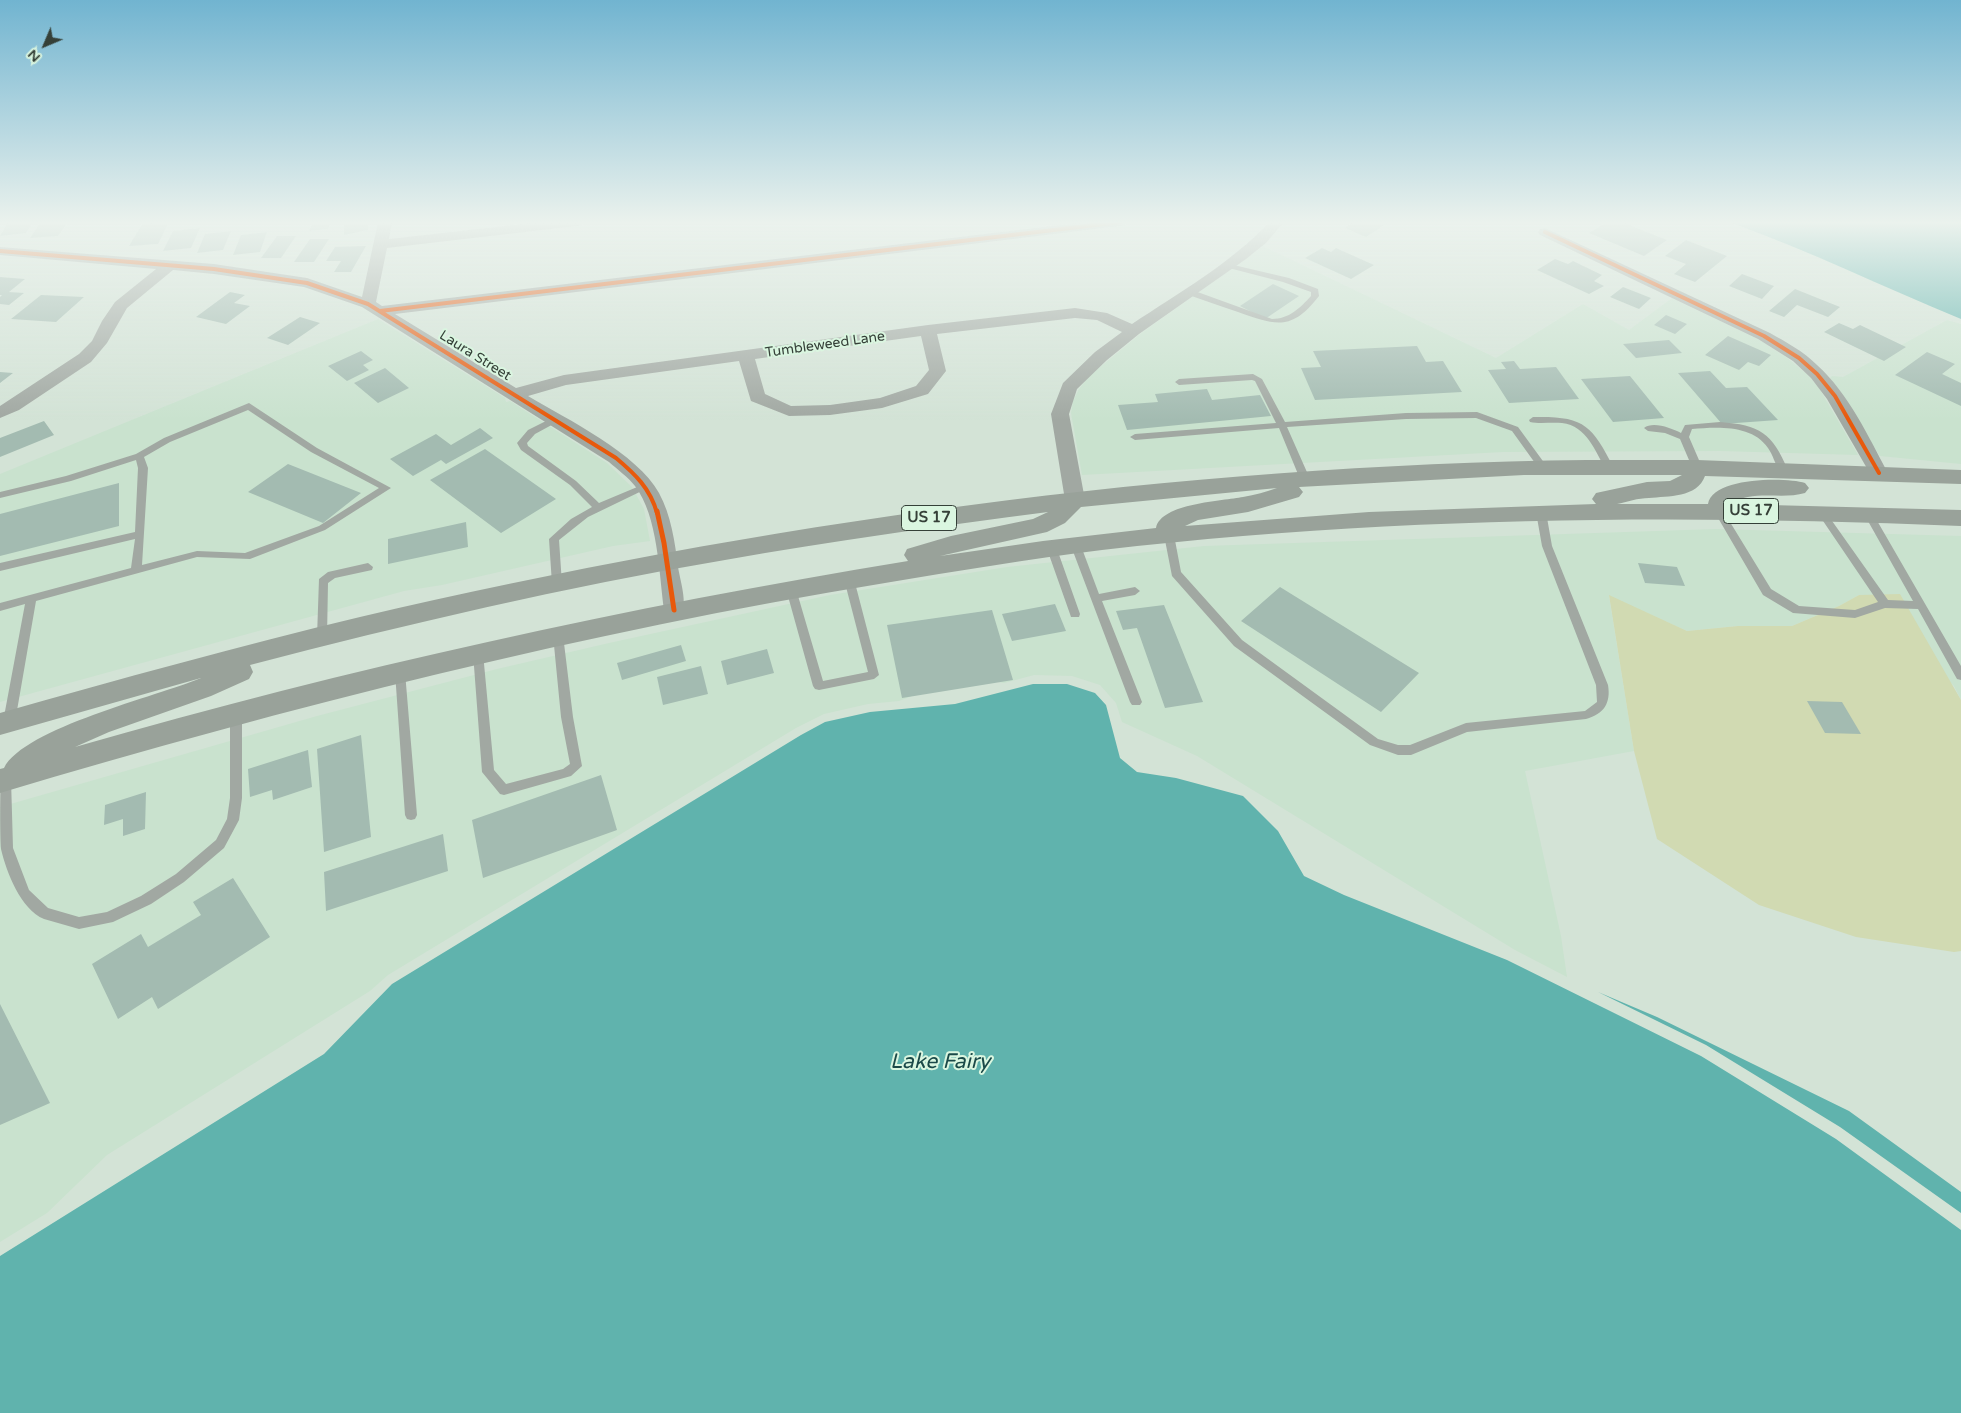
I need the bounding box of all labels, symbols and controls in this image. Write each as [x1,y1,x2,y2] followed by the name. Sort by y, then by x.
[20,20,70,70] north arrow
[24,46,44,66] text: N
[436,327,514,385] street label: Laura Street
[764,328,886,362] street label: Tumbleweed Lane
[1724,498,1778,524] road number: US 17
[902,506,956,530] road number: US 17
[890,1049,990,1075] water label: Lake Fairy

